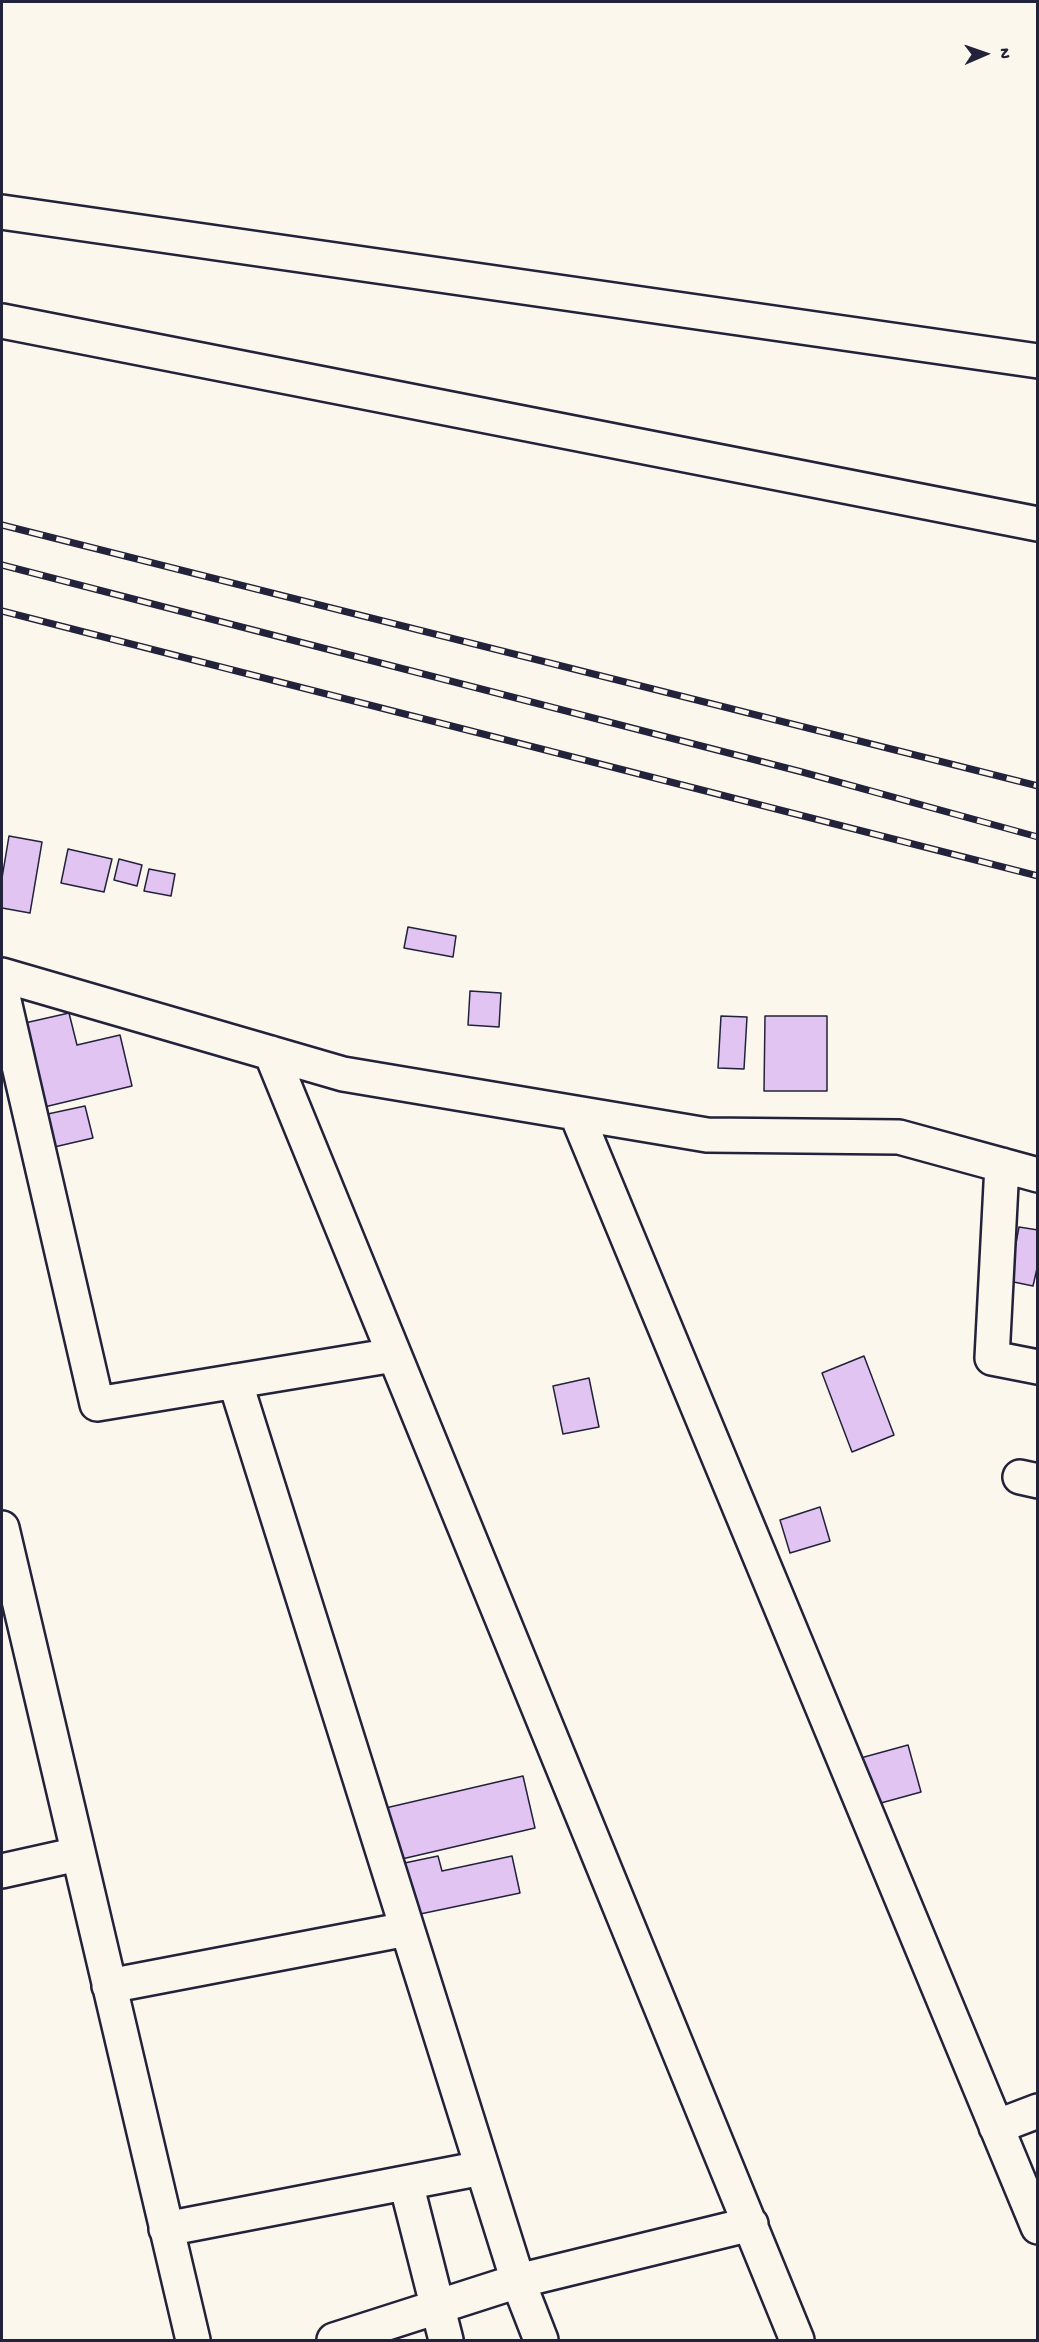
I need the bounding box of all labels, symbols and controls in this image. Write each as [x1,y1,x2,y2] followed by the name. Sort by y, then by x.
[955,24,1015,84] north arrow
[994,48,1013,59] text: N

